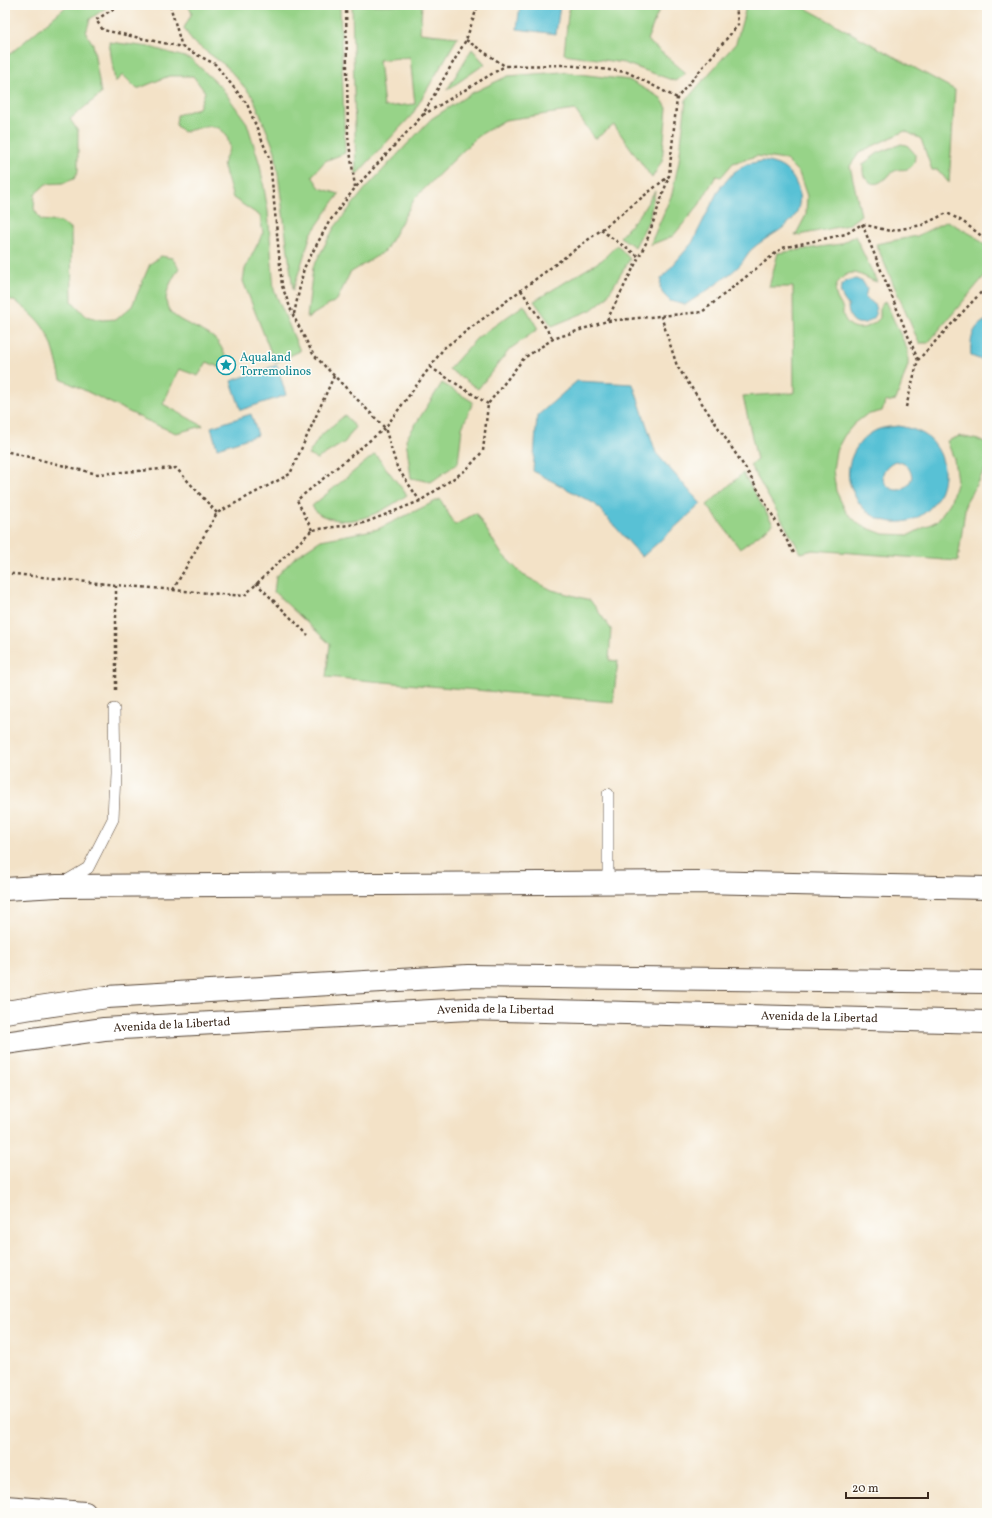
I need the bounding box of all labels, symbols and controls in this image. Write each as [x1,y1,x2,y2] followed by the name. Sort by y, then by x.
[240,350,311,380] place label: Aqualand Torremolinos
[215,354,237,376] place icon: Aqualand Torremolinos
[436,1001,554,1019] street label: Avenida de la Libertad
[761,1008,878,1027] street label: Avenida de la Libertad
[113,1014,231,1036] street label: Avenida de la Libertad
[846,1474,928,1500] scale bar
[852,1481,879,1497] text: 20 m

